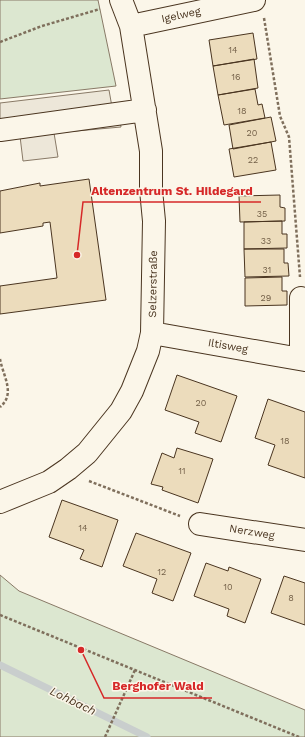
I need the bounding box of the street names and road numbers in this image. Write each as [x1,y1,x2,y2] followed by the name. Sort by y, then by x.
[160,4,202,25] street label: Igelweg
[146,250,160,318] street label: Selzerstraße
[207,336,249,356] street label: Iltisweg
[228,522,276,542] street label: Nerzweg

